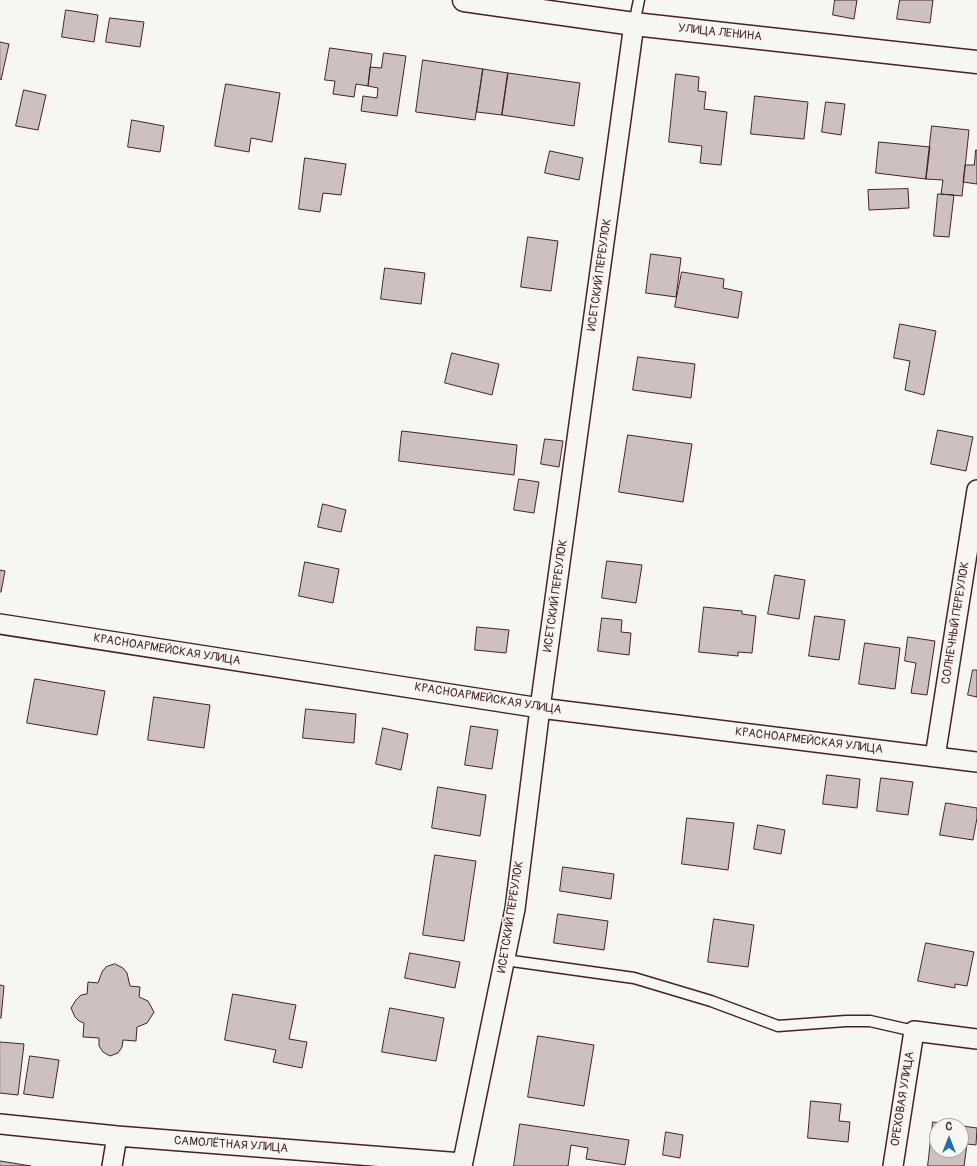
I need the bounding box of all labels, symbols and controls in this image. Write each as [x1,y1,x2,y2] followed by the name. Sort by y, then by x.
[677,21,763,45] street label: УЛИЦА ЛЕНИНА
[585,218,615,332] street label: ИСЕТСКИЙ ПЕРЕУЛОК
[541,539,571,653] street label: ИСЕТСКИЙ ПЕРЕУЛОК
[939,561,973,685] street label: СОЛНЕЧНЫЙ ПЕРЕУЛОК
[92,631,242,669] street label: КРАСНОАРМЕЙСКАЯ УЛИЦА
[413,680,563,718] street label: КРАСНОАРМЕЙСКАЯ УЛИЦА
[734,725,884,757] street label: КРАСНОАРМЕЙСКАЯ УЛИЦА
[495,860,527,974] street label: ИСЕТСКИЙ ПЕРЕУЛОК
[888,1051,918,1147] street label: ОРЕХОВАЯ УЛИЦА
[929,1118,969,1158] north arrow
[946,1120,952,1133] text: С
[173,1134,289,1156] street label: САМОЛЁТНАЯ УЛИЦА

